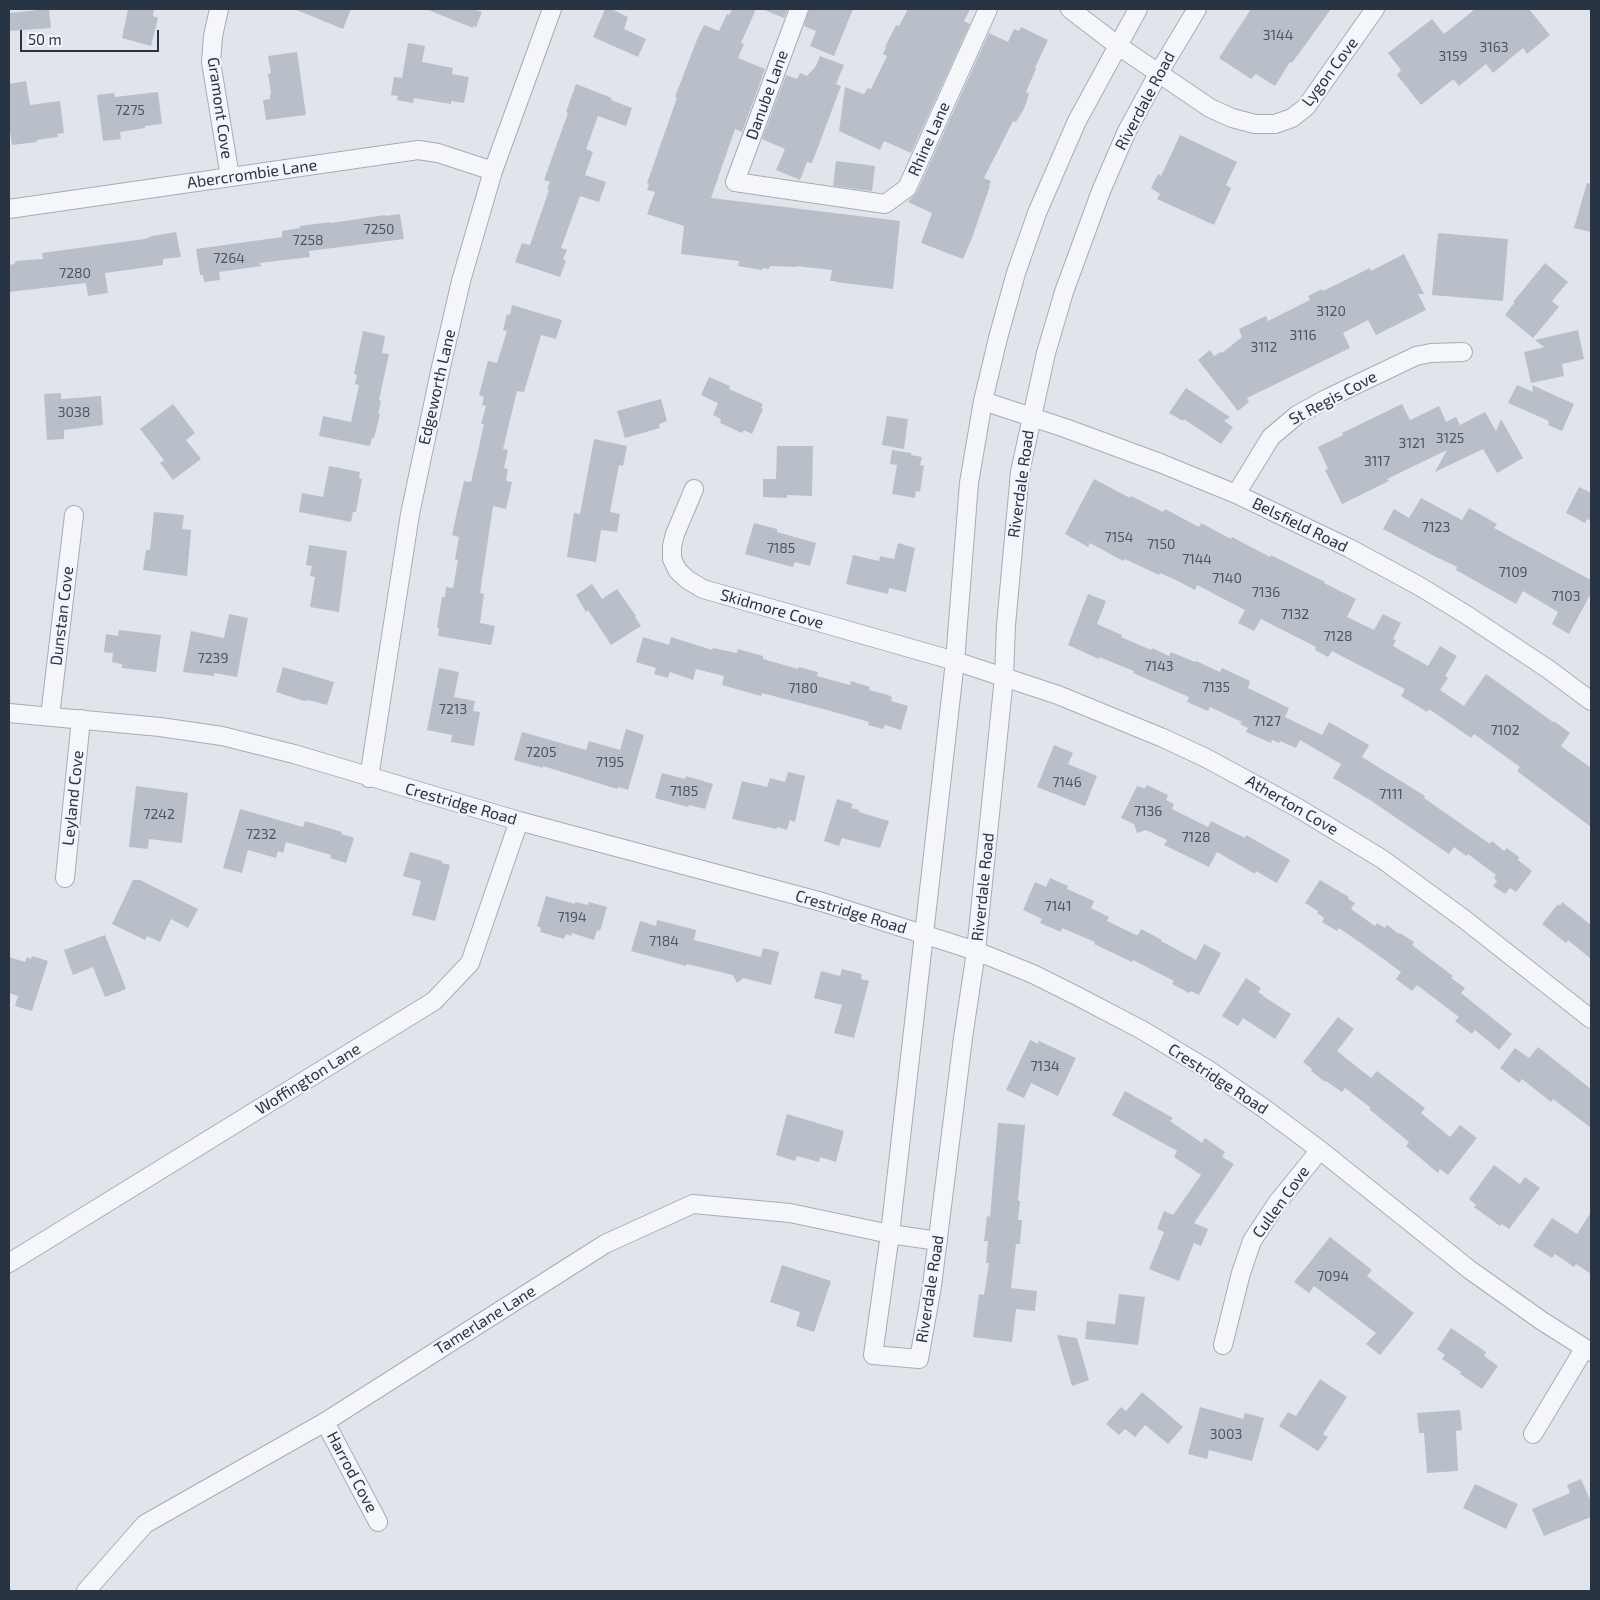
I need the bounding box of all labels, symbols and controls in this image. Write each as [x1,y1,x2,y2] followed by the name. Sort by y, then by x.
[22,20,161,52] scale bar
[1263,27,1293,43] house number: 3144
[28,30,62,48] text: 50 m
[1298,34,1362,110] street label: Lygon Cove
[1479,39,1509,55] house number: 3163
[742,48,792,142] street label: Danube Lane
[1111,48,1179,154] street label: Riverdale Road
[1439,48,1467,64] house number: 3159
[203,56,237,160] street label: Gramont Cove
[904,99,954,179] street label: Rhine Lane
[115,102,145,118] house number: 7275
[186,155,318,193] street label: Abercrombie Lane
[364,221,394,237] house number: 7250
[292,232,324,248] house number: 7258
[213,250,245,266] house number: 7264
[59,265,91,281] house number: 7280
[1316,303,1346,319] house number: 3120
[414,327,460,447] street label: Edgeworth Lane
[1290,327,1316,343] house number: 3116
[1251,339,1277,355] house number: 3112
[1286,367,1380,429] street label: St Regis Cove
[58,404,90,420] house number: 3038
[1004,429,1038,539] street label: Riverdale Road
[1436,430,1464,446] house number: 3125
[1399,435,1425,451] house number: 3121
[1364,453,1390,469] house number: 3117
[1249,494,1351,556] street label: Belsfield Road
[1422,519,1450,535] house number: 7123
[1105,529,1133,545] house number: 7154
[1147,536,1175,552] house number: 7150
[767,540,795,556] house number: 7185
[1182,551,1212,567] house number: 7144
[1498,564,1528,580] house number: 7109
[46,565,78,667] street label: Dunstan Cove
[1212,570,1242,586] house number: 7140
[1252,584,1280,600] house number: 7136
[718,585,826,633] street label: Skidmore Cove
[1552,588,1580,604] house number: 7103
[1281,606,1309,622] house number: 7132
[1323,628,1353,644] house number: 7128
[198,650,228,666] house number: 7239
[1144,658,1174,674] house number: 7143
[1202,679,1230,695] house number: 7135
[788,680,818,696] house number: 7180
[439,701,467,717] house number: 7213
[1253,713,1281,729] house number: 7127
[1490,722,1520,738] house number: 7102
[526,744,556,760] house number: 7205
[58,749,88,847] street label: Leyland Cove
[596,754,624,770] house number: 7195
[1242,771,1342,839] street label: Atherton Cove
[1052,774,1082,790] house number: 7146
[403,779,519,829] street label: Crestridge Road
[670,783,698,799] house number: 7185
[1379,786,1403,802] house number: 7111
[1134,803,1162,819] house number: 7136
[143,806,175,822] house number: 7242
[246,826,276,842] house number: 7232
[1181,829,1211,845] house number: 7128
[968,832,998,942] street label: Riverdale Road
[793,886,909,938] street label: Crestridge Road
[1045,898,1071,914] house number: 7141
[557,909,587,925] house number: 7194
[649,933,679,949] house number: 7184
[252,1039,364,1119] street label: Woffington Lane
[1164,1039,1272,1119] street label: Crestridge Road
[1030,1058,1060,1074] house number: 7134
[1248,1162,1314,1242] street label: Cullen Cove
[912,1234,948,1344] street label: Riverdale Road
[1317,1268,1349,1284] house number: 7094
[431,1281,539,1359] street label: Tamerlane Lane
[1210,1426,1242,1442] house number: 3003
[323,1428,381,1516] street label: Harrod Cove

